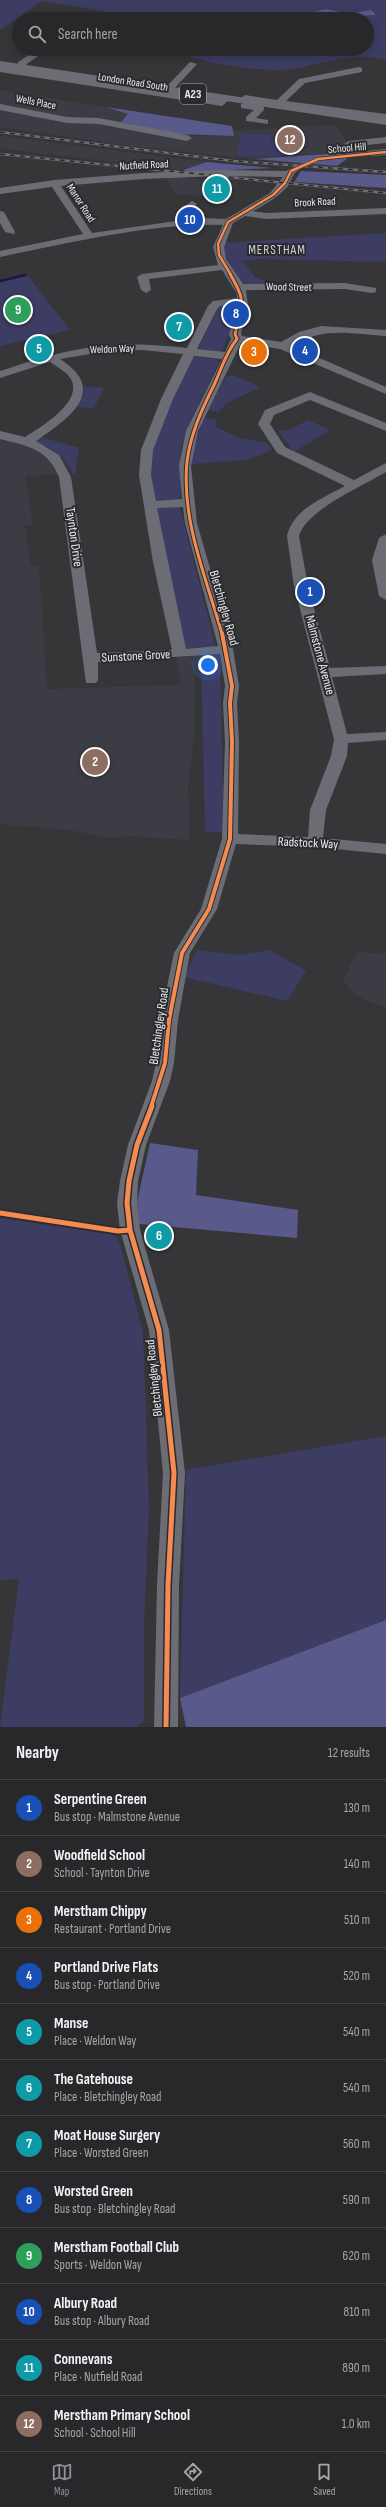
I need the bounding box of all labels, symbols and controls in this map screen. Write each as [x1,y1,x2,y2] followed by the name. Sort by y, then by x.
[12,12,374,56] search box
[26,23,48,45] icon: search
[58,25,118,44] text: Search here
[97,70,169,94] street label: London Road South
[180,84,206,104] road number: A23
[15,92,57,112] street label: Wells Place
[277,125,303,155] pin: 12
[327,140,367,156] street label: School Hill
[119,157,169,173] street label: Nutfield Road
[204,174,230,204] pin: 11
[64,181,98,225] street label: Manor Road
[294,194,336,210] street label: Brook Road
[177,205,203,235] pin: 10
[248,242,306,258] district label: MERSTHAM
[266,280,313,294] street label: Wood Street
[5,295,31,325] pin: 9
[223,299,249,329] pin: 8
[166,312,192,342] pin: 7
[26,334,52,364] pin: 5
[292,336,318,366] pin: 4
[241,337,267,367] pin: 3
[90,342,135,356] street label: Weldon Way
[62,506,86,568] street label: Taynton Drive
[206,569,242,647] street label: Bletchingley Road
[297,577,323,607] pin: 1
[302,613,338,697] street label: Malmstone Avenue
[101,646,171,666] street label: Sunstone Grove
[198,655,218,675] your location
[82,747,108,777] pin: 2
[277,833,339,853] street label: Radstock Way
[146,987,172,1065] street label: Bletchingley Road
[146,1221,172,1251] pin: 6
[142,1339,166,1417] street label: Bletchingley Road
[16,1743,59,1763] text: Nearby
[328,1745,370,1761] text: 12 results
[54,1790,147,1809] text: Serpentine Green
[26,1800,32,1816] text: 1
[344,1800,370,1816] text: 130 m
[54,1809,180,1825] text: Bus stop · Malmstone Avenue
[54,1846,145,1865] text: Woodfield School
[26,1856,32,1872] text: 2
[344,1856,370,1872] text: 140 m
[54,1865,150,1881] text: School · Taynton Drive
[54,1902,147,1921] text: Merstham Chippy
[26,1912,32,1928] text: 3
[344,1912,370,1928] text: 510 m
[54,1921,171,1937] text: Restaurant · Portland Drive
[54,1958,158,1977] text: Portland Drive Flats
[26,1968,32,1984] text: 4
[343,1968,370,1984] text: 520 m
[54,1977,160,1993] text: Bus stop · Portland Drive
[54,2014,88,2033] text: Manse
[26,2024,32,2040] text: 5
[343,2024,370,2040] text: 540 m
[54,2033,136,2049] text: Place · Weldon Way
[54,2070,133,2089] text: The Gatehouse
[26,2080,32,2096] text: 6
[343,2080,370,2096] text: 540 m
[54,2089,161,2105] text: Place · Bletchingley Road
[54,2126,160,2145] text: Moat House Surgery
[26,2136,32,2152] text: 7
[343,2136,370,2152] text: 560 m
[54,2145,148,2161] text: Place · Worsted Green
[54,2182,133,2201] text: Worsted Green
[26,2192,32,2208] text: 8
[343,2192,370,2208] text: 590 m
[54,2201,175,2217] text: Bus stop · Bletchingley Road
[54,2238,179,2257] text: Merstham Football Club
[26,2248,32,2264] text: 9
[343,2248,370,2264] text: 620 m
[54,2257,142,2273] text: Sports · Weldon Way
[54,2294,117,2313] text: Albury Road
[23,2304,35,2320] text: 10
[344,2304,370,2320] text: 810 m
[54,2313,150,2329] text: Bus stop · Albury Road
[54,2350,112,2369] text: Connevans
[24,2360,34,2376] text: 11
[342,2360,370,2376] text: 890 m
[54,2369,143,2385] text: Place · Nutfield Road
[54,2406,190,2425] text: Merstham Primary School
[24,2416,34,2432] text: 12
[342,2416,370,2432] text: 1.0 km
[54,2425,136,2441] text: School · School Hill
[51,2461,73,2498] tab: Map
[174,2461,212,2498] tab: Directions
[313,2461,335,2498] tab: Saved

